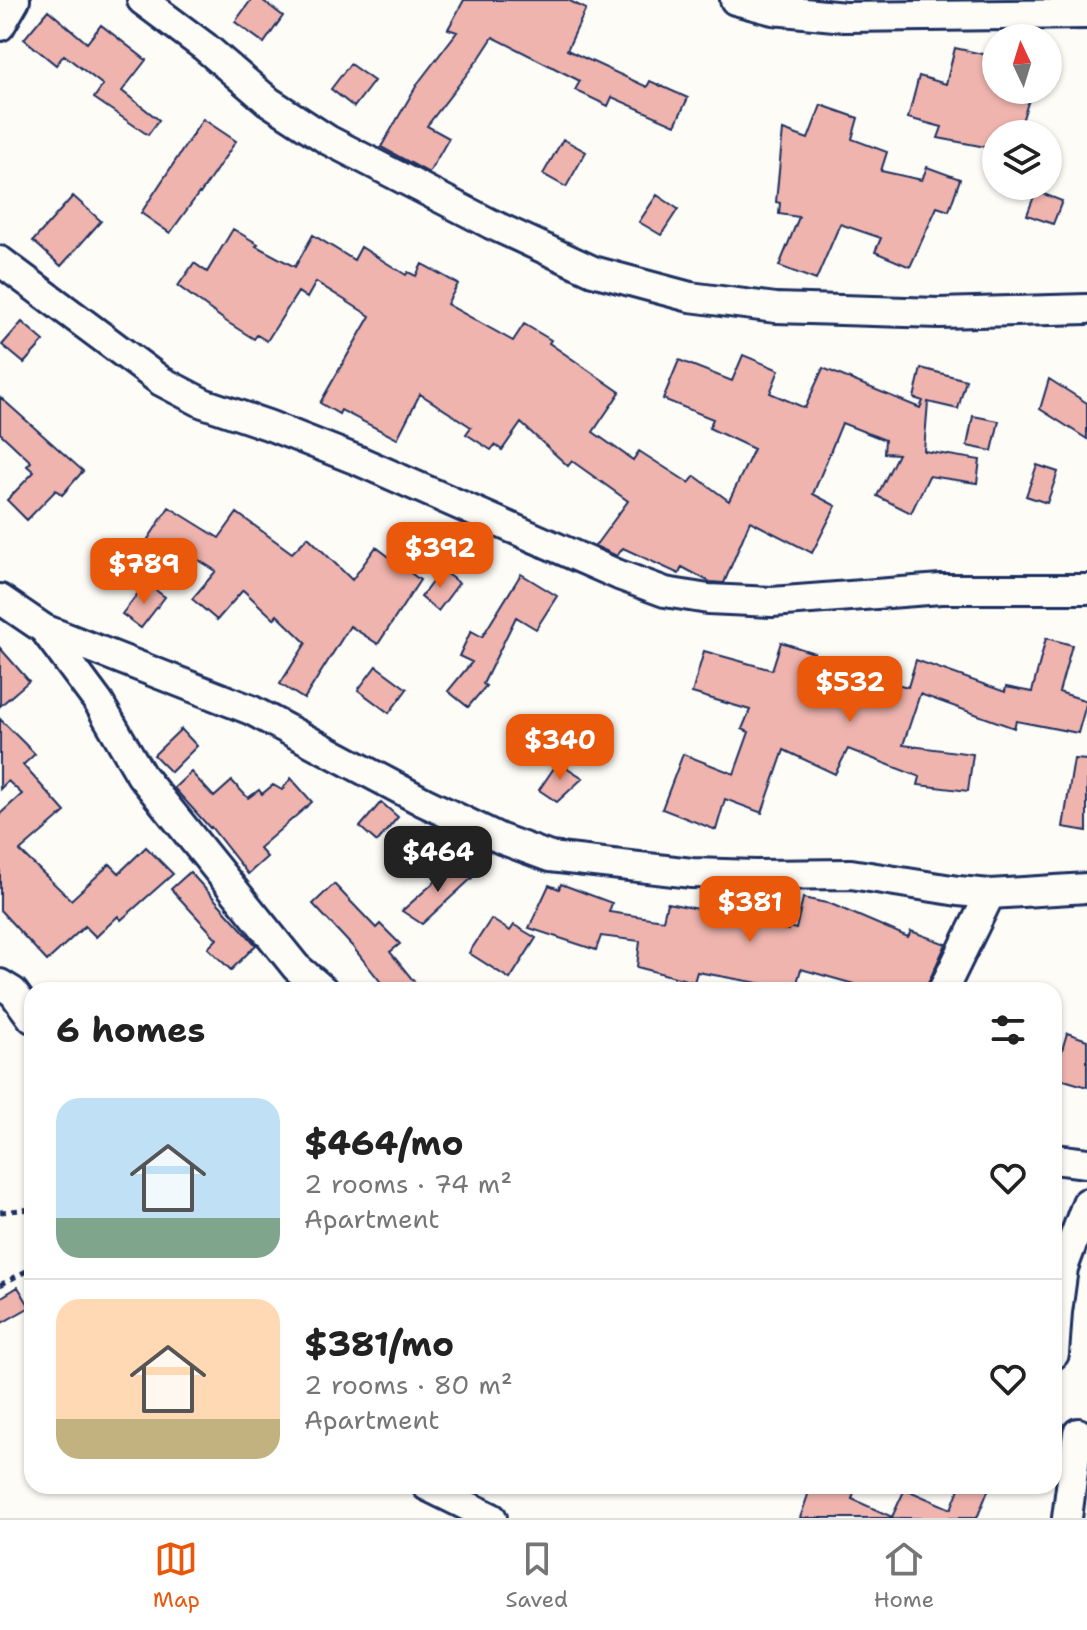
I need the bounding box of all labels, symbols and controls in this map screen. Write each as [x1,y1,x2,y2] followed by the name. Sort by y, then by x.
[982,24,1062,104] north arrow
[982,24,1062,200] map controls
[982,120,1062,200] button: layers
[393,522,487,590] pin: $392
[404,530,476,565] text: $392
[97,538,191,606] pin: $789
[108,546,180,581] text: $789
[803,656,897,724] pin: $532
[815,664,885,699] text: $532
[513,714,607,782] pin: $340
[524,722,596,757] text: $340
[391,826,485,894] pin: $464
[402,834,474,869] text: $464
[703,876,797,944] pin: $381
[717,884,783,919] text: $381
[56,1007,205,1053] text: 6 homes
[986,1008,1030,1052] icon: filters
[304,1120,464,1166] text: $464/mo
[120,1130,216,1226] icon: home
[986,1156,1030,1200] icon: heart
[304,1166,512,1201] text: 2 rooms · 74 m²
[304,1201,440,1236] text: Apartment
[304,1321,454,1367] text: $381/mo
[120,1331,216,1427] icon: home
[986,1357,1030,1401] icon: heart
[304,1367,513,1402] text: 2 rooms · 80 m²
[304,1402,440,1437] text: Apartment
[153,1537,200,1614] tab: Map
[506,1537,568,1614] tab: Saved
[874,1537,934,1614] tab: Home

